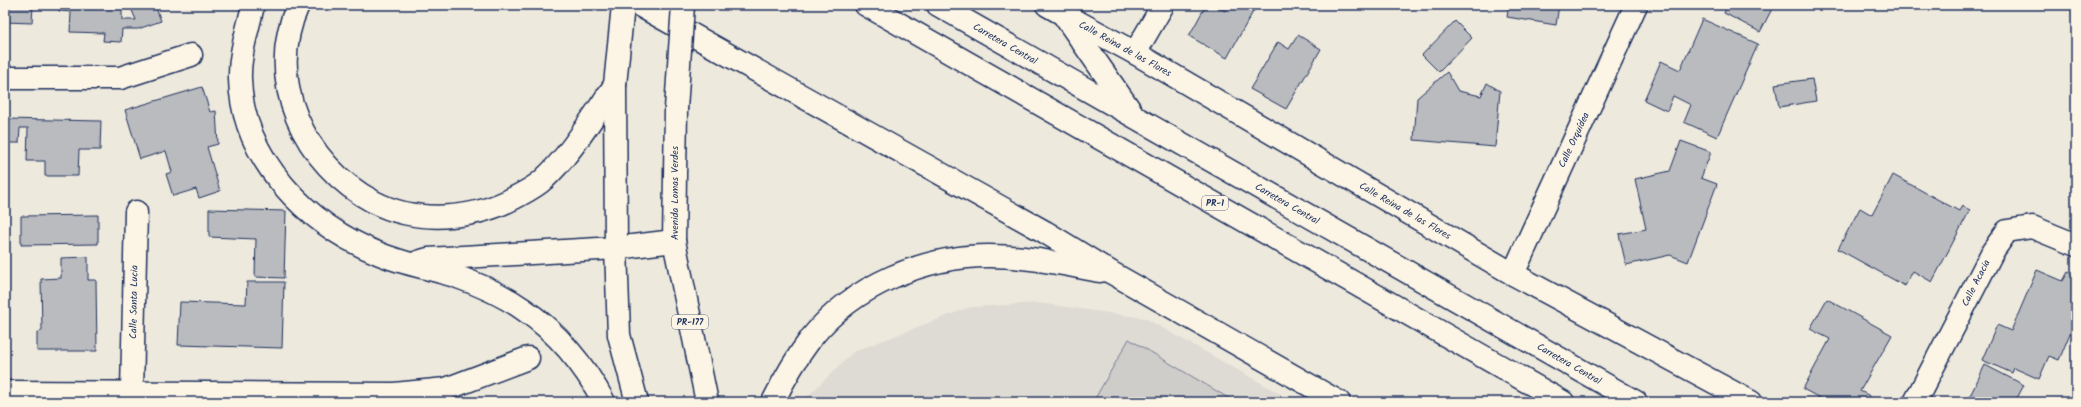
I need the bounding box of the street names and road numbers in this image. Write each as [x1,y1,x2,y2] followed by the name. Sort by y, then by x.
[1076,17,1175,82] street label: Calle Reina de las Flores
[970,19,1041,69] street label: Carretera Central
[1554,109,1594,170] street label: Calle Orquídea
[667,145,683,240] street label: Avenida Lomas Verdes
[1356,178,1455,244] street label: Calle Reina de las Flores
[1252,179,1323,229] street label: Carretera Central
[1202,196,1228,210] road number: PR-1
[1957,256,1995,309] street label: Calle Acacia
[125,265,143,339] street label: Calle Santa Lucia
[672,315,708,329] road number: PR-177
[1534,339,1605,389] street label: Carretera Central

